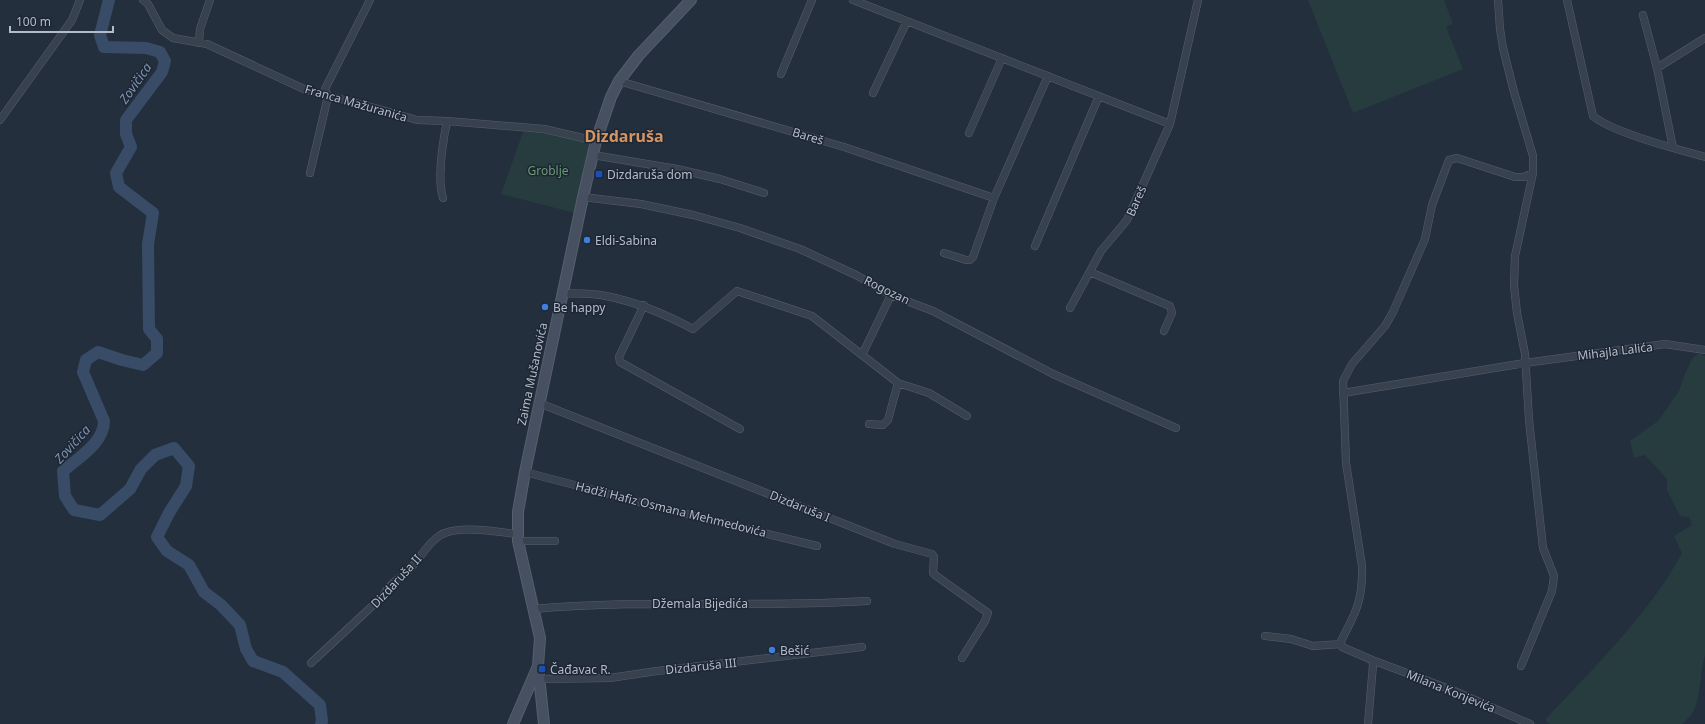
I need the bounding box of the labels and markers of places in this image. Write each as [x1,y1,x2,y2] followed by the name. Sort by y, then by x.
[607,166,692,183] place label: Dizdaruša dom
[594,169,604,179] marker: Dizdaruša dom
[595,232,657,249] place label: Eldi-Sabina
[582,235,592,245] marker: Eldi-Sabina
[553,299,606,316] place label: Be happy
[540,302,550,312] marker: Be happy
[780,642,809,659] place label: Bešić
[767,645,777,655] marker: Bešić
[550,661,611,678] place label: Čađavac R.
[537,664,547,674] marker: Čađavac R.

